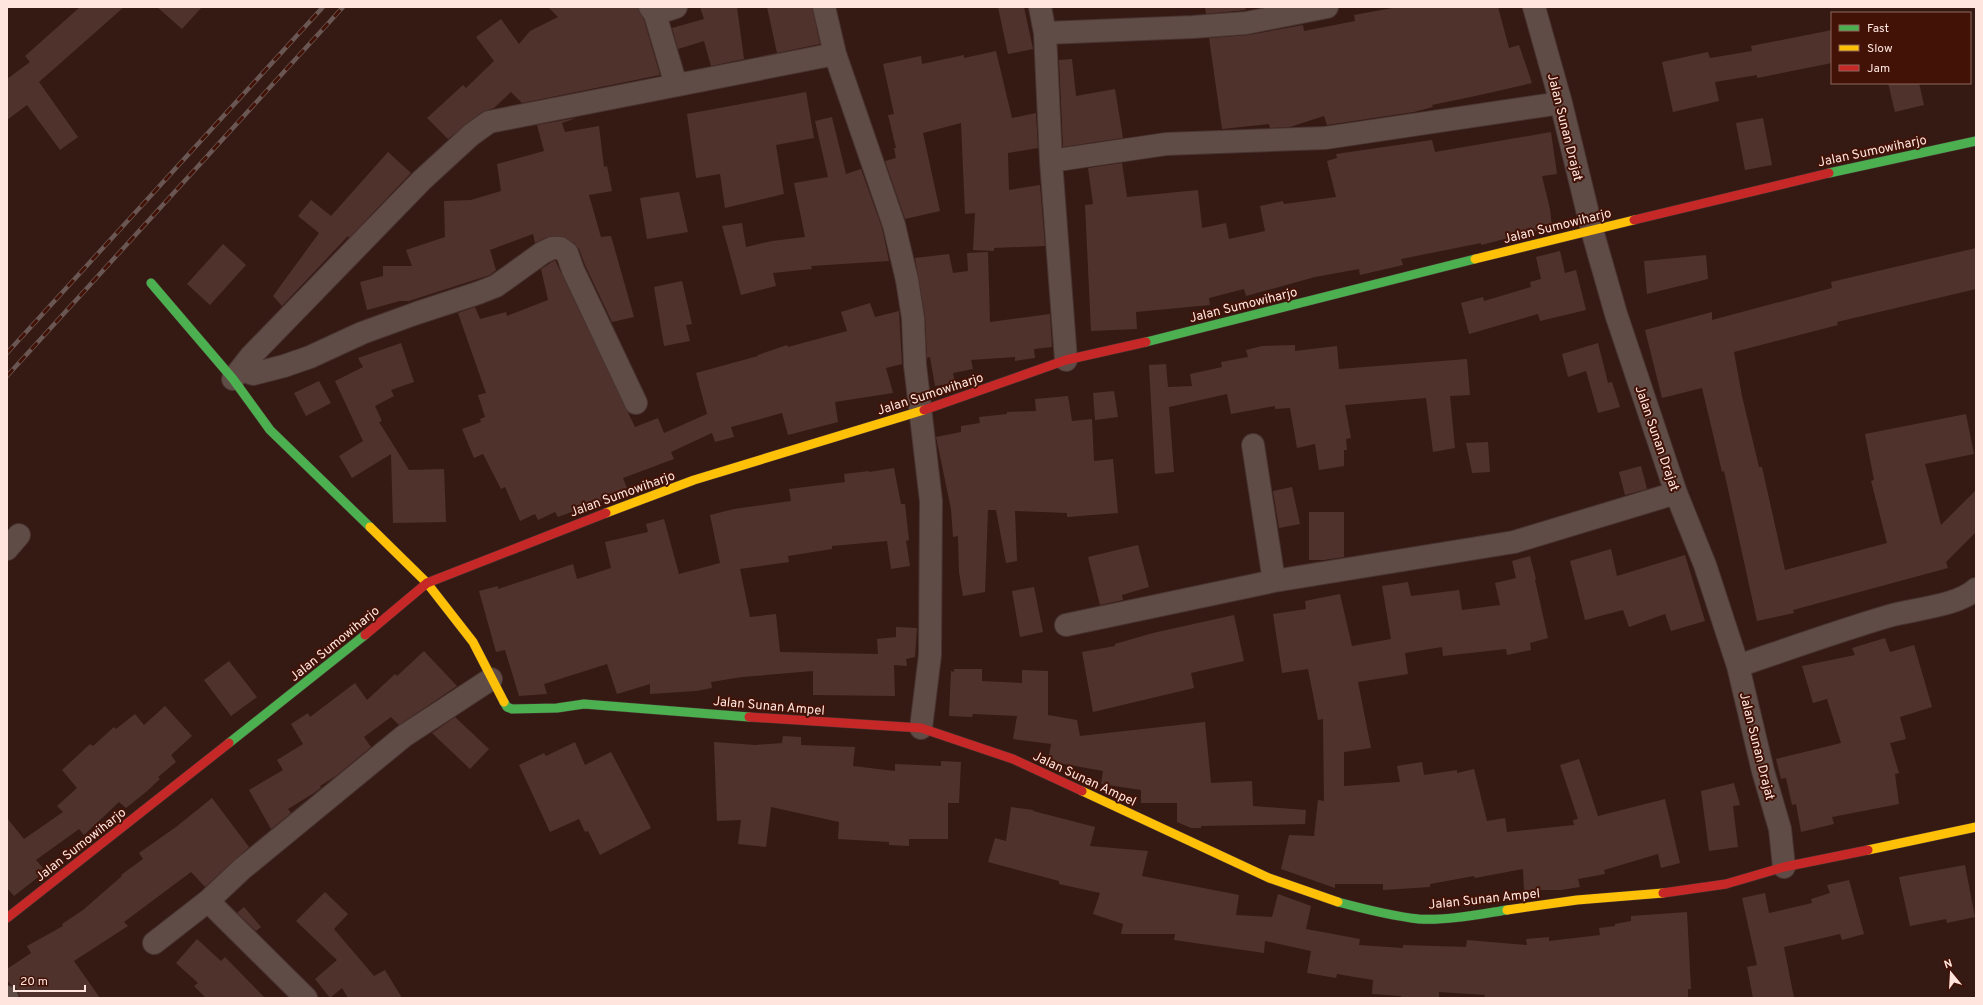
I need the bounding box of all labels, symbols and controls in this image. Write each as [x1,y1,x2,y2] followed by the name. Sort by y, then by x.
[1831,12,1971,84] legend
[1867,21,1889,37] text: Fast
[1867,41,1893,57] text: Slow
[1867,61,1890,77] text: Jam
[1543,72,1585,183] street label: Jalan Sunan Drajat
[1817,133,1928,171] street label: Jalan Sumowiharjo
[1502,206,1613,248] street label: Jalan Sumowiharjo
[1188,285,1299,327] street label: Jalan Sumowiharjo
[875,370,986,420] street label: Jalan Sumowiharjo
[1631,384,1682,494] street label: Jalan Sunan Drajat
[568,468,677,521] street label: Jalan Sumowiharjo
[287,603,383,686] street label: Jalan Sumowiharjo
[1735,691,1777,802] street label: Jalan Sunan Drajat
[712,694,825,720] street label: Jalan Sunan Ampel
[1030,749,1138,811] street label: Jalan Sunan Ampel
[33,805,130,886] street label: Jalan Sumowiharjo
[1428,886,1541,914] street label: Jalan Sunan Ampel
[1931,953,1971,993] north arrow
[1942,957,1954,972] text: N
[14,967,85,993] scale bar
[20,974,48,990] text: 20 m

